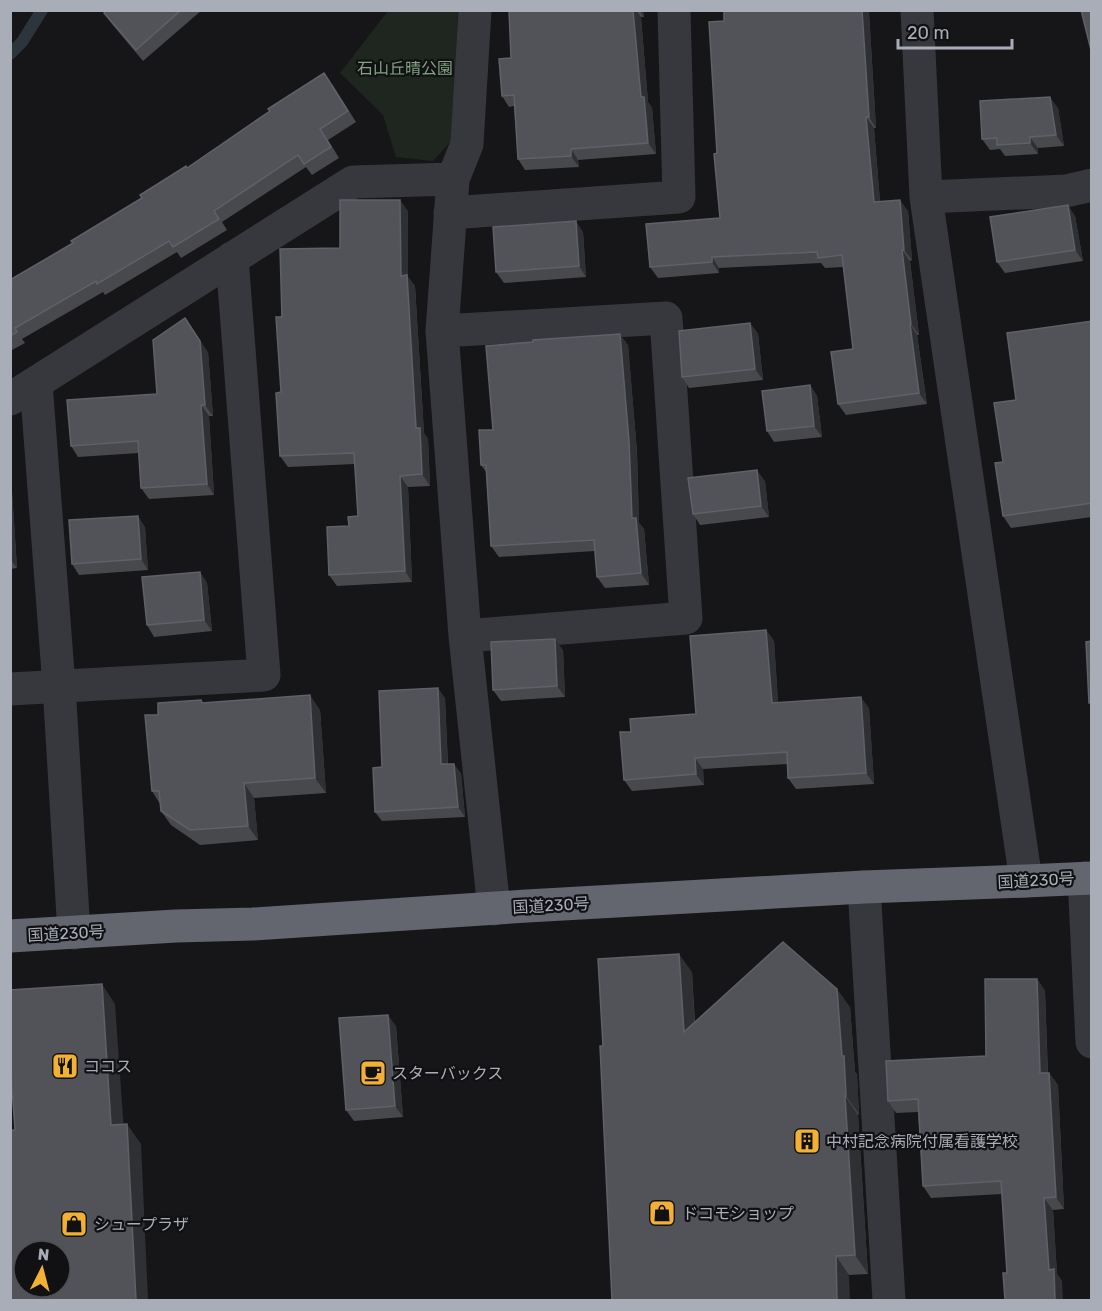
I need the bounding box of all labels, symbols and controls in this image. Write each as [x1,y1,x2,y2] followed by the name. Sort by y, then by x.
[898,12,1012,50] scale bar
[907,22,949,44] text: 20 m
[357,59,453,78] park label: 石山丘晴公園
[997,869,1075,892] street label: 国道230号
[512,894,590,917] street label: 国道230号
[27,922,105,945] street label: 国道230号
[50,1051,80,1081] restaurant icon: ココス
[84,1057,132,1076] place label: ココス
[358,1058,388,1088] cafe icon: スターバックス
[392,1064,503,1083] place label: スターバックス
[792,1126,822,1156] building icon: 中村記念病院付属看護学校
[826,1132,1018,1151] place label: 中村記念病院付属看護学校
[647,1198,677,1228] shop icon: ドコモショップ
[682,1204,794,1223] place label: ドコモショップ
[59,1209,89,1239] shop icon: シュープラザ
[94,1215,189,1234] place label: シュープラザ
[12,1239,72,1299] north arrow
[37,1245,50,1265] text: N

